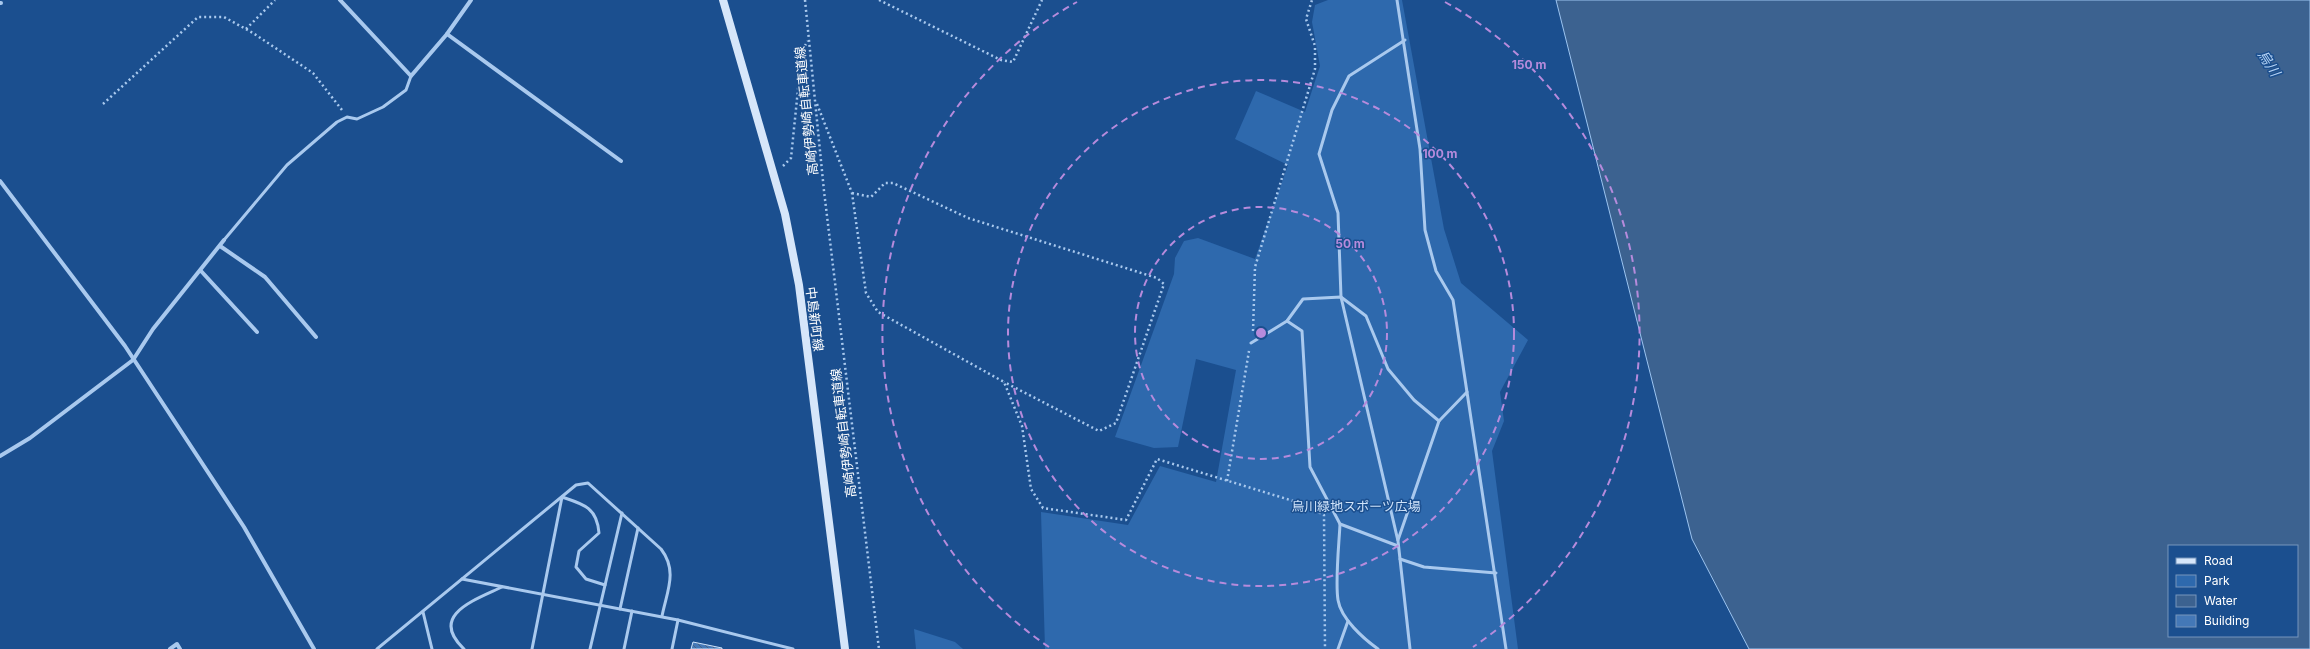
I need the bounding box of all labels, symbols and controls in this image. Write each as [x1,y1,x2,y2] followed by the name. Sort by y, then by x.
[791,46,821,176] street label: 高崎伊勢崎自転車道線
[2255,46,2285,81] water label: 烏川
[1512,57,1546,72] text: 150 m
[1422,146,1458,161] text: 100 m
[1335,236,1365,251] text: 50 m
[803,286,827,352] street label: 中島新町線
[1254,326,1268,340] centre of rings
[827,368,859,498] street label: 高崎伊勢崎自転車道線
[1291,498,1421,514] park label: 烏川緑地スポーツ広場
[2168,545,2298,637] legend
[2204,553,2233,568] text: Road
[2204,573,2230,588] text: Park
[2204,593,2238,608] text: Water
[2204,613,2249,628] text: Building

